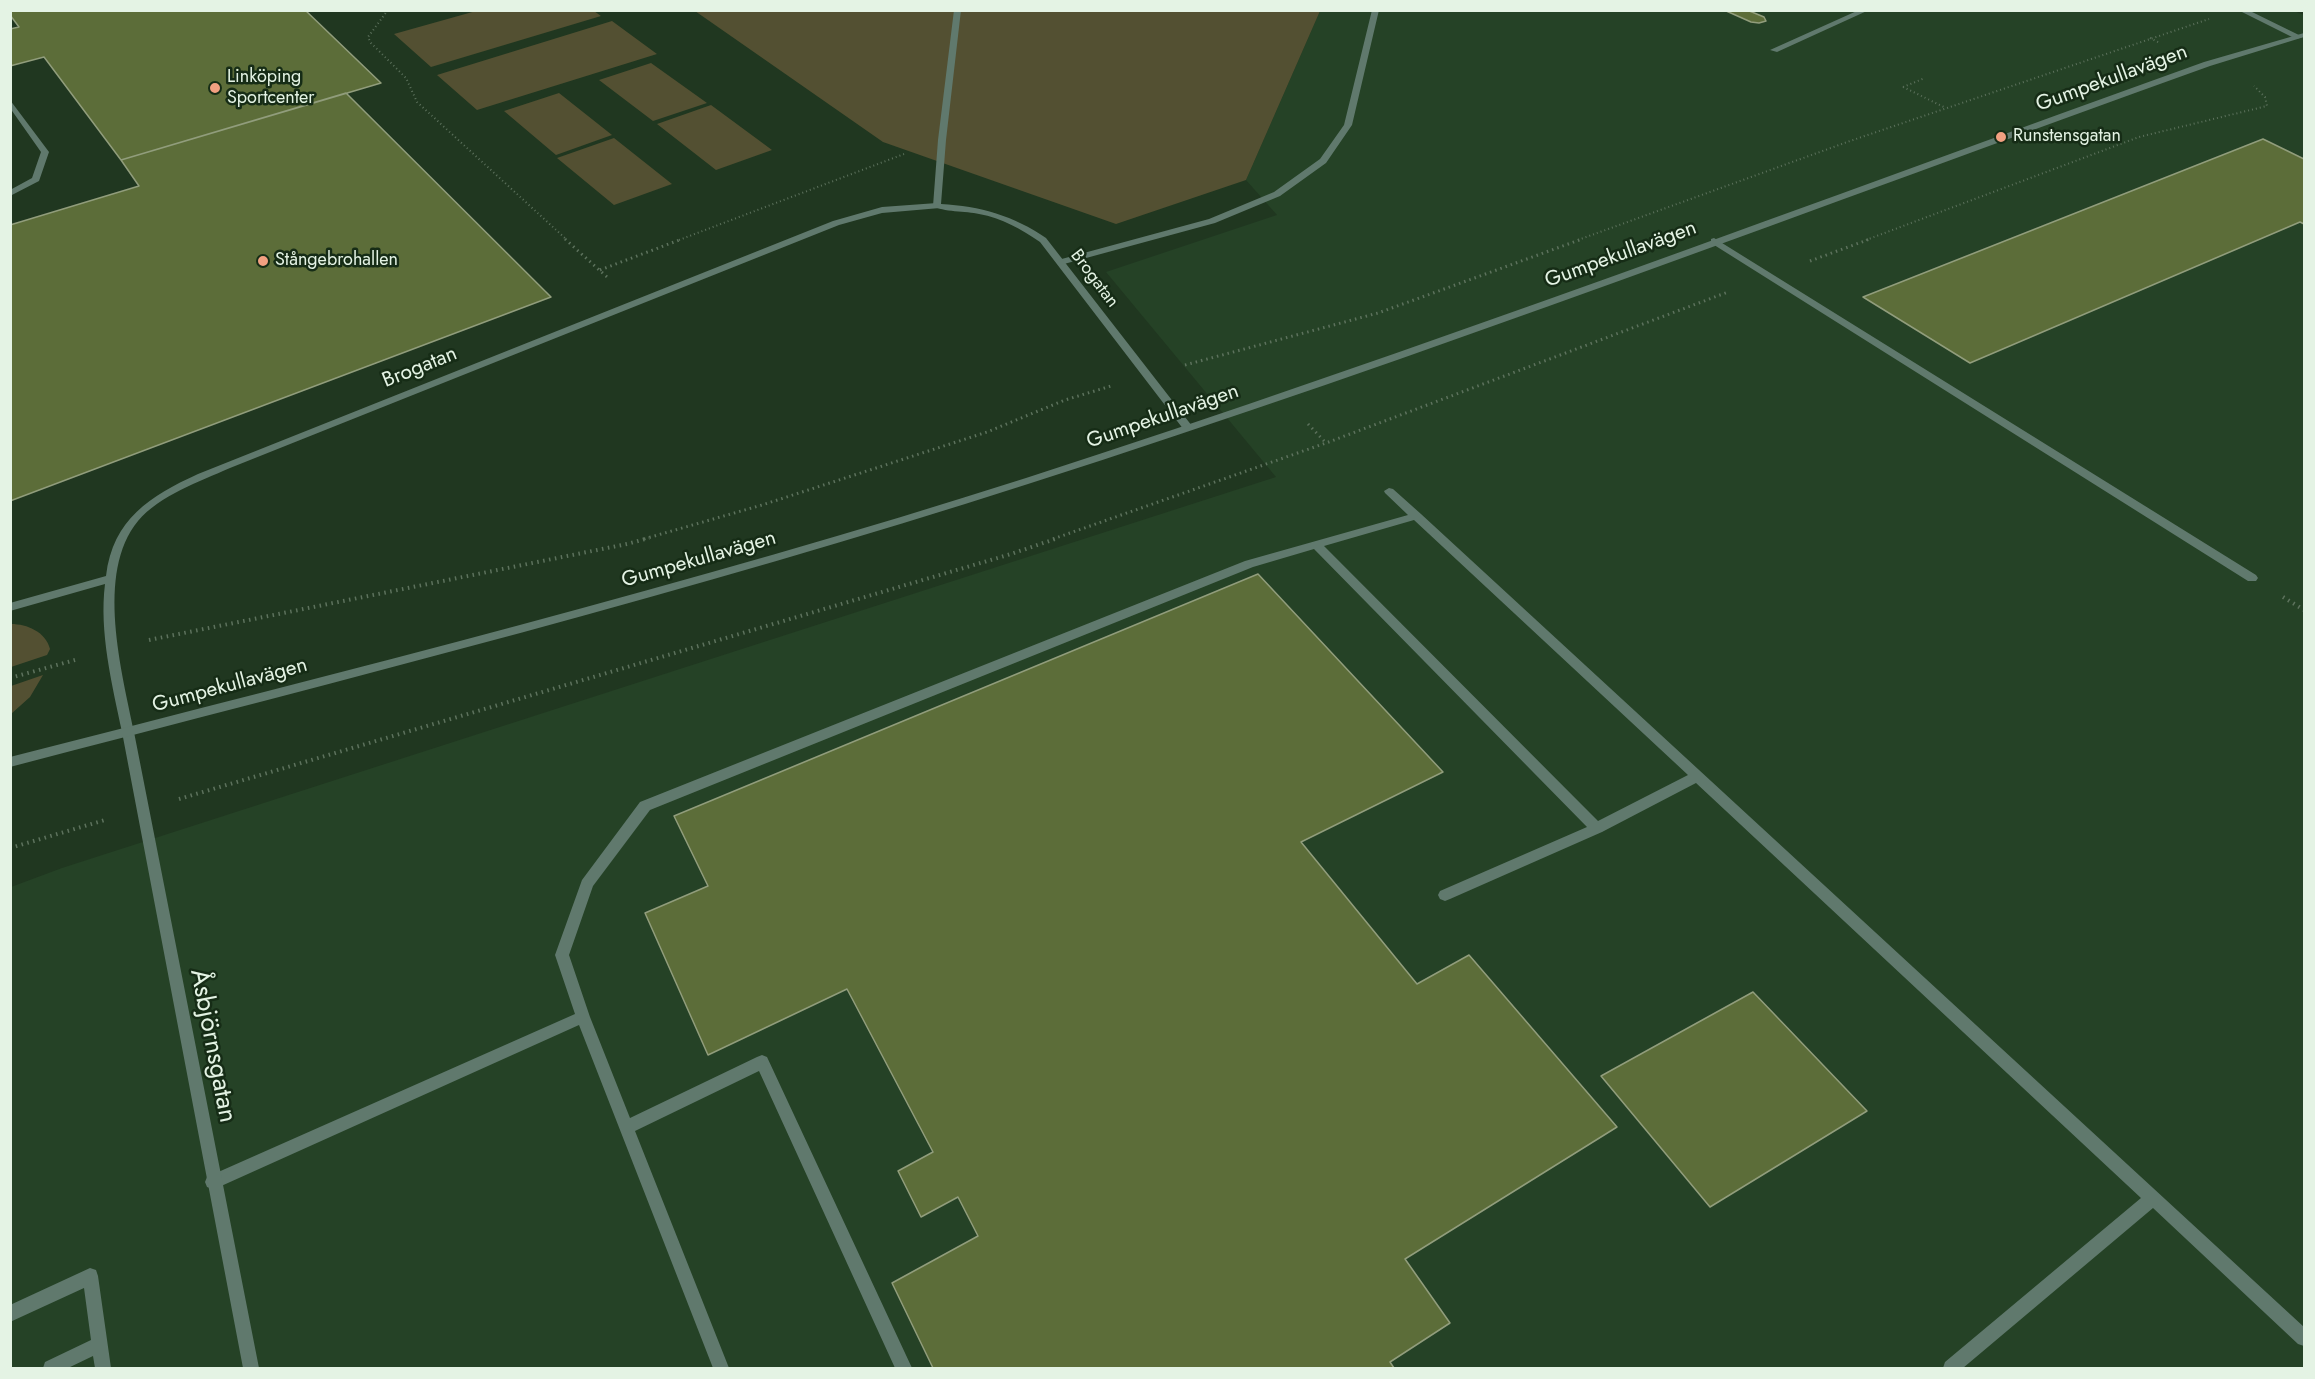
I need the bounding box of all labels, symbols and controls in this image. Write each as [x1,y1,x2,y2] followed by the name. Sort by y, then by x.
[2033,40,2191,118] street label: Gumpekullavägen
[227,67,315,110] place label: Linköping Sportcenter
[208,81,222,95] marker: Linköping Sportcenter
[2013,126,2121,148] place label: Runstensgatan
[1994,130,2008,144] marker: Runstensgatan
[1542,216,1700,294] street label: Gumpekullavägen
[1065,246,1123,312] street label: Brogatan
[275,250,398,272] place label: Stångebrohallen
[256,254,270,268] marker: Stångebrohallen
[379,342,461,394] street label: Brogatan
[1084,379,1242,455] street label: Gumpekullavägen
[619,526,779,594] street label: Gumpekullavägen
[150,653,310,719] street label: Gumpekullavägen
[182,966,242,1126] street label: Åsbjörnsgatan

